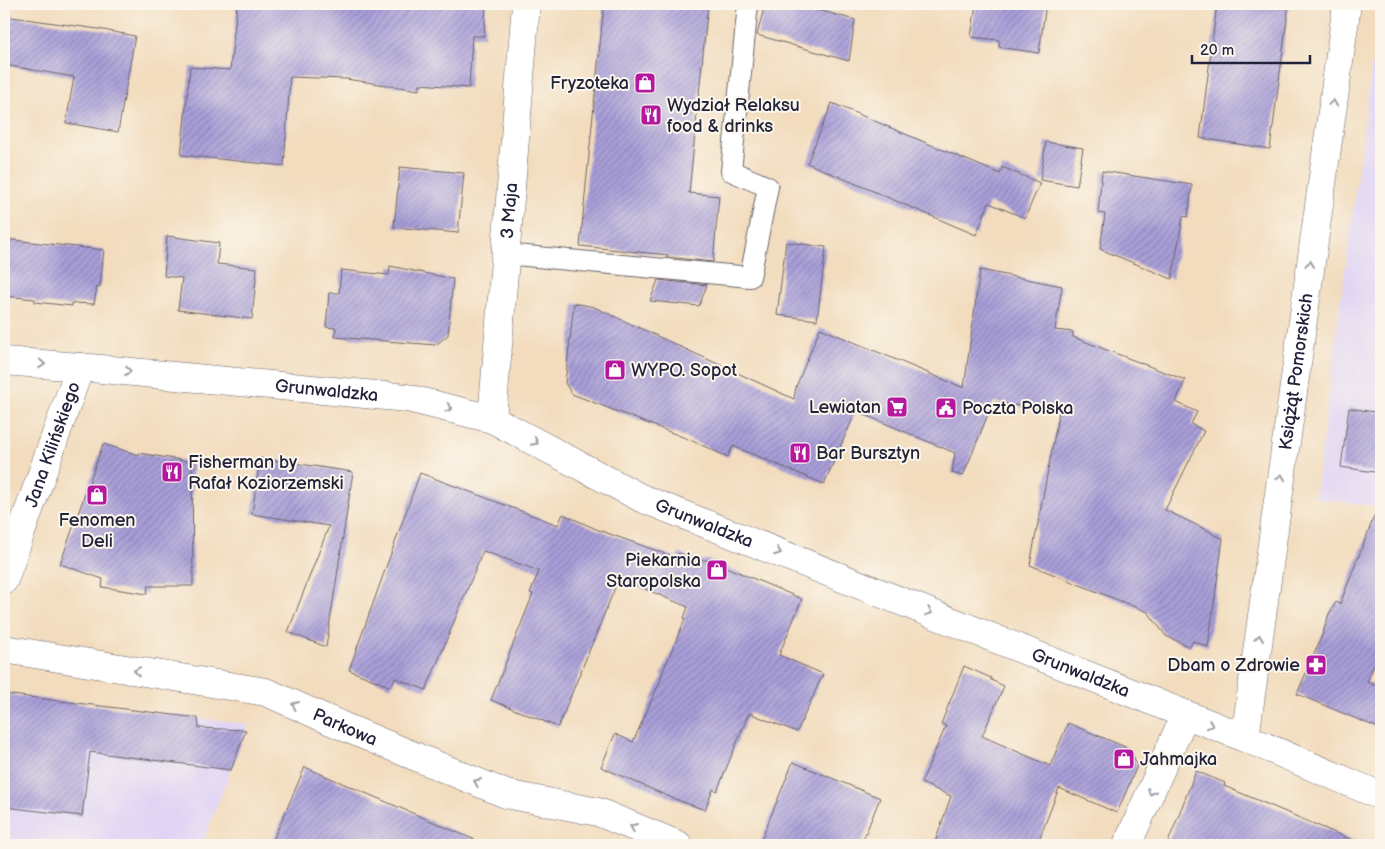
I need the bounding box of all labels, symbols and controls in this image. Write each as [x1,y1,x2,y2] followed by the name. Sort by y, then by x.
[1192,32,1310,64] scale bar
[1200,41,1234,60] text: 20 m
[633,71,657,95] shop icon: Fryzoteka
[550,73,629,94] place label: Fryzoteka
[667,95,800,137] place label: Wydział Relaksu food & drinks
[1327,99,1338,107] one-way arrow
[639,103,663,127] restaurant icon: Wydział Relaksu food & drinks
[497,182,522,240] street label: 3 Maja
[1305,260,1315,269] one-way arrow
[1275,292,1318,451] street label: Książąt Pomorskich
[38,358,46,369] one-way arrow
[603,358,627,382] shop icon: WYPO. Sopot
[631,360,737,381] place label: WYPO. Sopot
[124,365,132,376] one-way arrow
[274,376,379,406] street label: Grunwaldzka
[21,379,85,510] street label: Jana Kilińskiego
[885,395,909,419] supermarket icon: Lewiatan
[934,396,958,420] public building icon: Poczta Polska
[809,397,881,418] place label: Lewiatan
[962,398,1074,419] place label: Poczta Polska
[445,402,454,413] one-way arrow
[529,436,538,446] one-way arrow
[788,441,812,465] restaurant icon: Bar Bursztyn
[816,443,920,464] place label: Bar Bursztyn
[188,452,344,494] place label: Fisherman by Rafał Koziorzemski
[160,460,184,484] restaurant icon: Fisherman by Rafał Koziorzemski
[1275,473,1286,481] one-way arrow
[85,483,109,507] shop icon: Fenomen Deli
[652,495,756,553] street label: Grunwaldzka
[59,510,135,552] place label: Fenomen Deli
[773,546,782,556] one-way arrow
[606,550,701,592] place label: Piekarnia Staropolska
[705,558,729,582] shop icon: Piekarnia Staropolska
[924,606,933,616] one-way arrow
[1253,634,1263,643] one-way arrow
[1028,644,1133,702] street label: Grunwaldzka
[1304,653,1328,677] pharmacy icon: Dbam o Zdrowie
[1167,655,1300,676] place label: Dbam o Zdrowie
[133,666,142,676] one-way arrow
[291,701,300,712] one-way arrow
[309,704,380,751] street label: Parkowa
[1205,719,1213,729] one-way arrow
[1112,747,1136,771] shop icon: Jahmajka
[1140,749,1217,770] place label: Jahmajka
[473,778,482,788] one-way arrow
[1147,787,1157,796] one-way arrow
[629,822,638,833] one-way arrow

